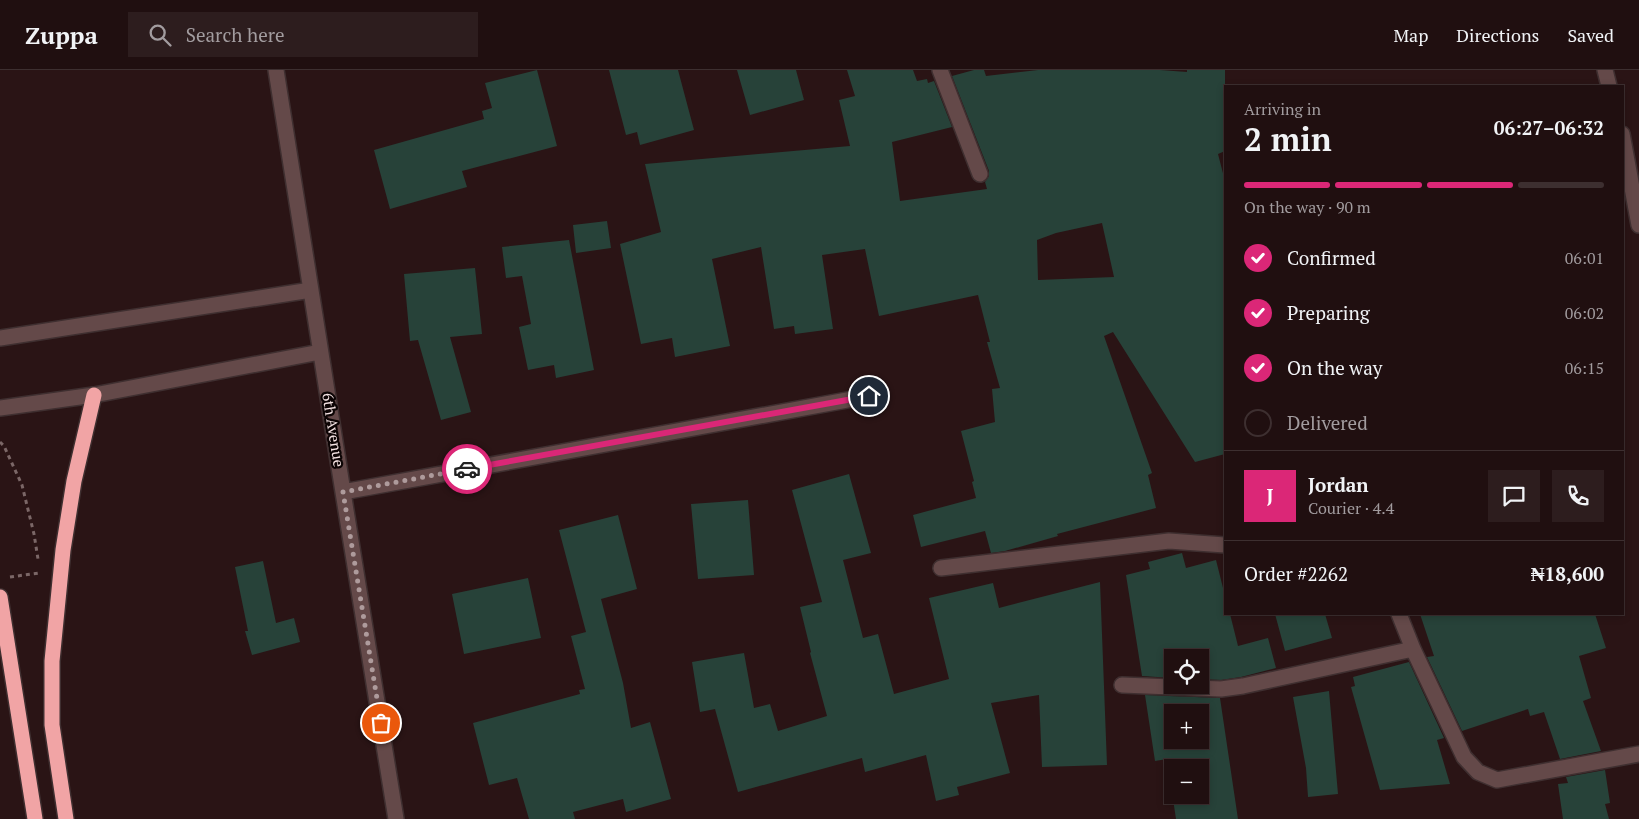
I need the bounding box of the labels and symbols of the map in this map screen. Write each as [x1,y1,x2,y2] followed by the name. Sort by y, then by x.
[848,375,890,417] pin
[318,391,350,468] street label: 6th Avenue
[442,444,492,494] courier
[360,702,402,744] pin

